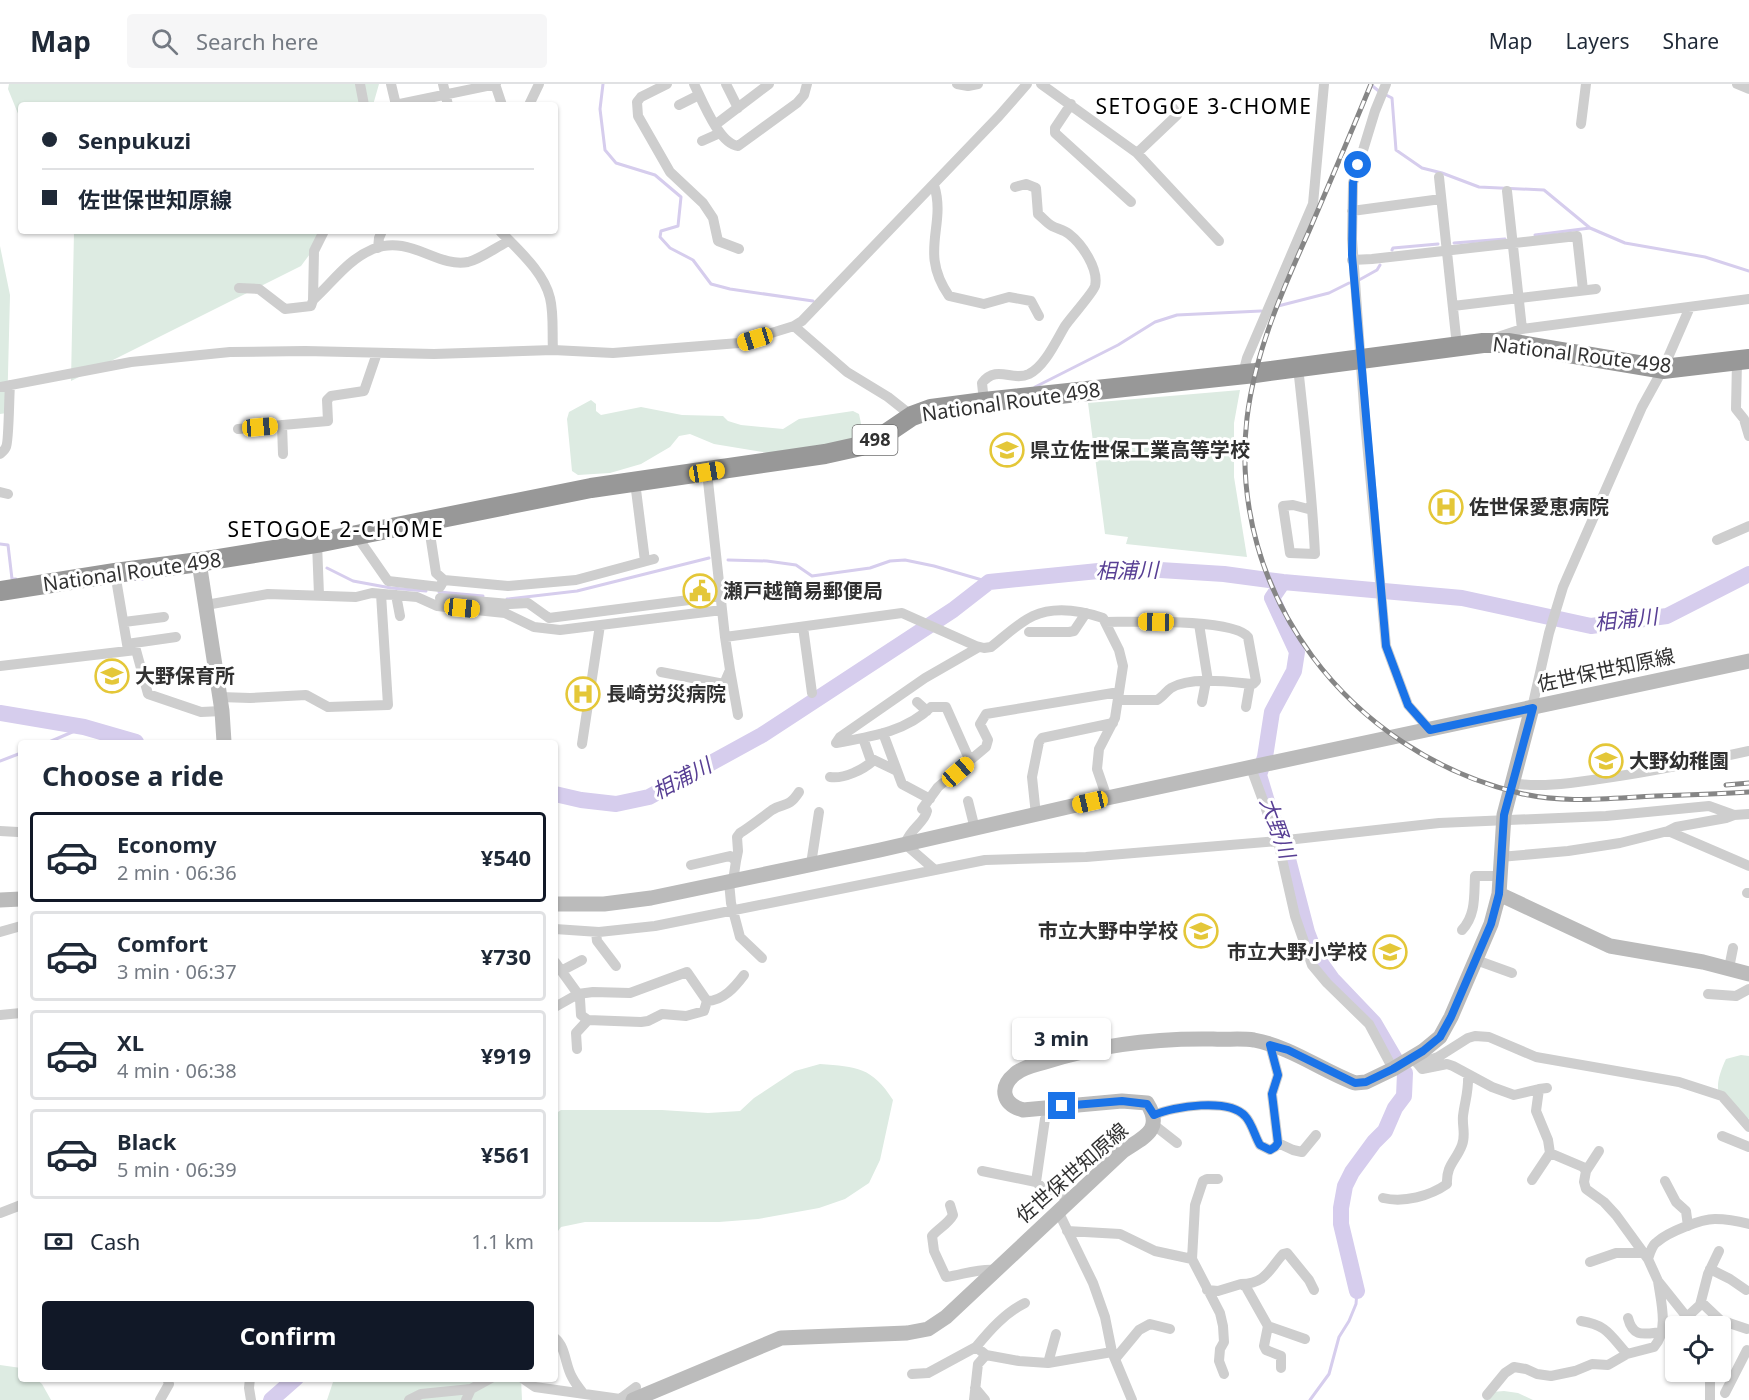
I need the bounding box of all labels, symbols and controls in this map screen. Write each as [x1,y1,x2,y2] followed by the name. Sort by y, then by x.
[127,14,547,68] search box
[30,22,91,60] text: Map
[148,25,181,58] icon: search
[196,26,318,56] text: Search here
[1489,27,1533,55] text: Map
[1566,27,1630,55] text: Layers
[1663,27,1719,55] text: Share
[1096,92,1312,120] district label: SETOGOE 3-CHOME
[78,125,191,155] text: Senpukuzi
[1344,151,1371,178] route start
[78,184,232,214] text: 佐世保世知原線
[735,325,775,353] car
[1491,330,1673,379] street label: National Route 498
[920,376,1102,427] street label: National Route 498
[241,416,279,438] car
[852,425,898,455] road number: 498
[989,432,1025,468] school or university icon: 県立佐世保工業高等学校
[1030,436,1250,463] place label: 県立佐世保工業高等学校
[688,460,726,484] car
[1428,489,1464,525] hospital icon: 佐世保愛恵病院
[1469,493,1609,520] place label: 佐世保愛恵病院
[228,515,444,543] district label: SETOGOE 2-CHOME
[41,546,223,597] street label: National Route 498
[1095,555,1161,585] water label: 相浦川
[682,573,718,609] public building icon: 瀬戸越簡易郵便局
[723,577,883,604] place label: 瀬戸越簡易郵便局
[443,597,481,619] car
[1593,602,1661,636] water label: 相浦川
[1138,613,1174,631] car
[1535,642,1677,697] street label: 佐世保世知原線
[94,658,130,694] school or university icon: 大野保育所
[135,662,235,689] place label: 大野保育所
[565,676,601,712] hospital icon: 長崎労災病院
[606,680,726,707] place label: 長崎労災病院
[1588,743,1624,779] school or university icon: 大野幼稚園
[1629,747,1729,774] place label: 大野幼稚園
[647,750,718,805] water label: 相浦川
[939,753,977,791] car
[42,757,224,794] text: Choose a ride
[1070,789,1110,815] car
[1254,793,1303,864] water label: 大野川
[117,829,216,859] text: Economy
[45,830,99,884] icon: car
[481,842,531,872] text: ¥540
[117,859,237,886] text: 2 min · 06:36
[1183,913,1219,949] school or university icon: 市立大野中学校
[1038,917,1178,944] place label: 市立大野中学校
[117,928,208,958] text: Comfort
[45,929,99,983] icon: car
[1372,934,1408,970] school or university icon: 市立大野小学校
[1227,938,1367,965] place label: 市立大野小学校
[481,941,531,971] text: ¥730
[117,958,237,985] text: 3 min · 06:37
[1012,1019,1112,1061] callout: 3 min
[1034,1025,1089,1052] text: 3 min
[117,1027,144,1057] text: XL
[45,1028,99,1082] icon: car
[481,1040,531,1070] text: ¥919
[117,1057,237,1084] text: 4 min · 06:38
[1048,1092,1075,1119] route end
[1010,1117,1133,1229] street label: 佐世保世知原線
[117,1126,176,1156] text: Black
[45,1127,99,1181] icon: car
[481,1139,531,1169] text: ¥561
[117,1156,237,1183] text: 5 min · 06:39
[42,1225,75,1258] icon: cash
[90,1226,140,1256] text: Cash
[471,1228,534,1255] text: 1.1 km
[42,1301,534,1370] button: Confirm
[1665,1316,1731,1382] map controls
[1665,1316,1731,1382] button: locate

